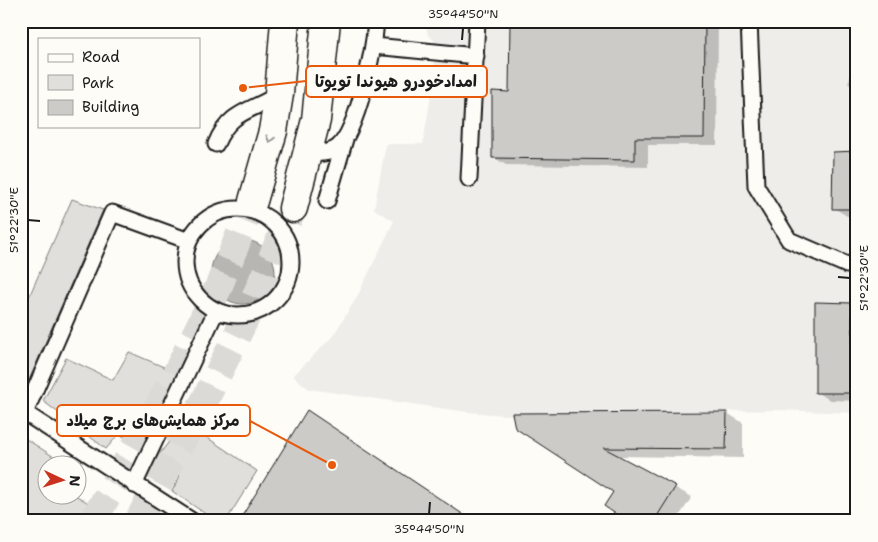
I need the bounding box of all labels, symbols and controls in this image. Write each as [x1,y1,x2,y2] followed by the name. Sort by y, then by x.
[428,6,498,22] text: 35°44'50"N
[38,38,200,128] legend
[82,47,120,67] text: Road
[306,66,487,97] callout: امدادخودرو هیوندا تویوتا
[315,71,477,92] text: امدادخودرو هیوندا تویوتا
[82,73,114,93] text: Park
[82,97,139,117] text: Building
[266,134,276,142] one-way arrow
[6,187,22,253] text: 51°22'30"E
[856,245,872,311] text: 51°22'30"E
[57,405,250,436] callout: مرکز همایش‌های برج میلاد
[66,410,240,431] text: مرکز همایش‌های برج میلاد
[38,454,88,504] north arrow
[66,475,84,487] text: N
[394,521,464,537] text: 35°44'50"N

